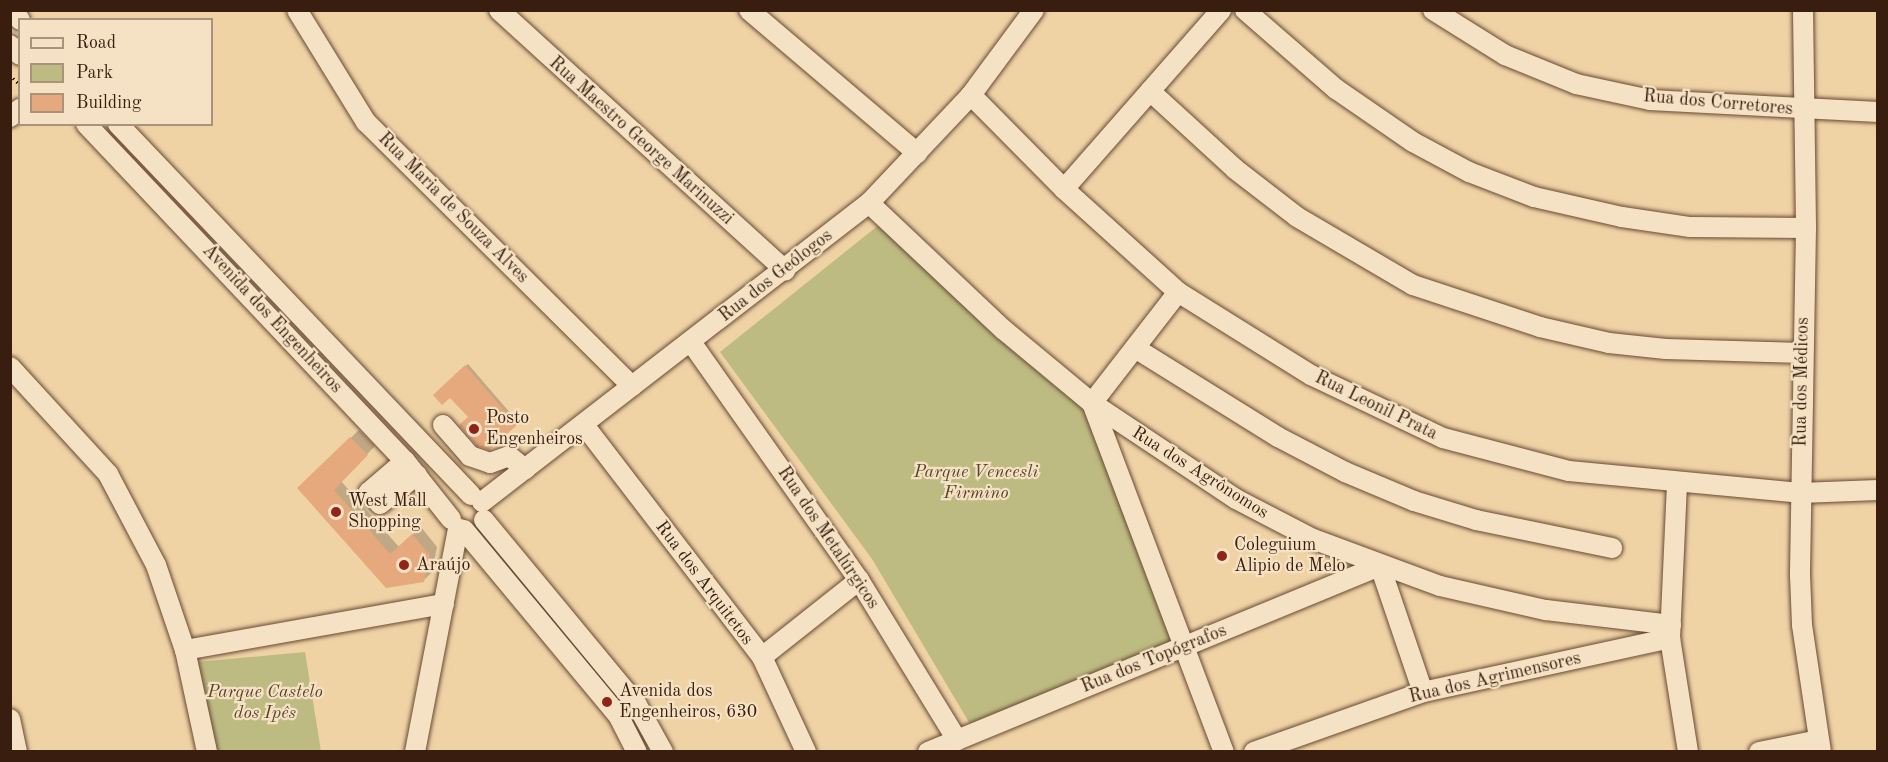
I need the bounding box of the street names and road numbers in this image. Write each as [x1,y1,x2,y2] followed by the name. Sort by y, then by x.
[544,52,738,230] street label: Rua Maestro George Marinuzzi
[1642,86,1794,120] street label: Rua dos Corretores
[373,128,533,288] street label: Rua Maria de Souza Alves
[715,225,837,327] street label: Rua dos Geólogos
[197,240,347,398] street label: Avenida dos Engenheiros
[1790,317,1814,447] street label: Rua dos Médicos
[1311,367,1441,445] street label: Rua Leonil Prata
[1128,422,1272,524] street label: Rua dos Agrônomos
[772,463,884,613] street label: Rua dos Metalúrgicos
[650,517,758,649] street label: Rua dos Arquitetos
[1078,620,1230,698] street label: Rua dos Topógrafos
[1407,648,1583,708] street label: Rua dos Agrimensores

